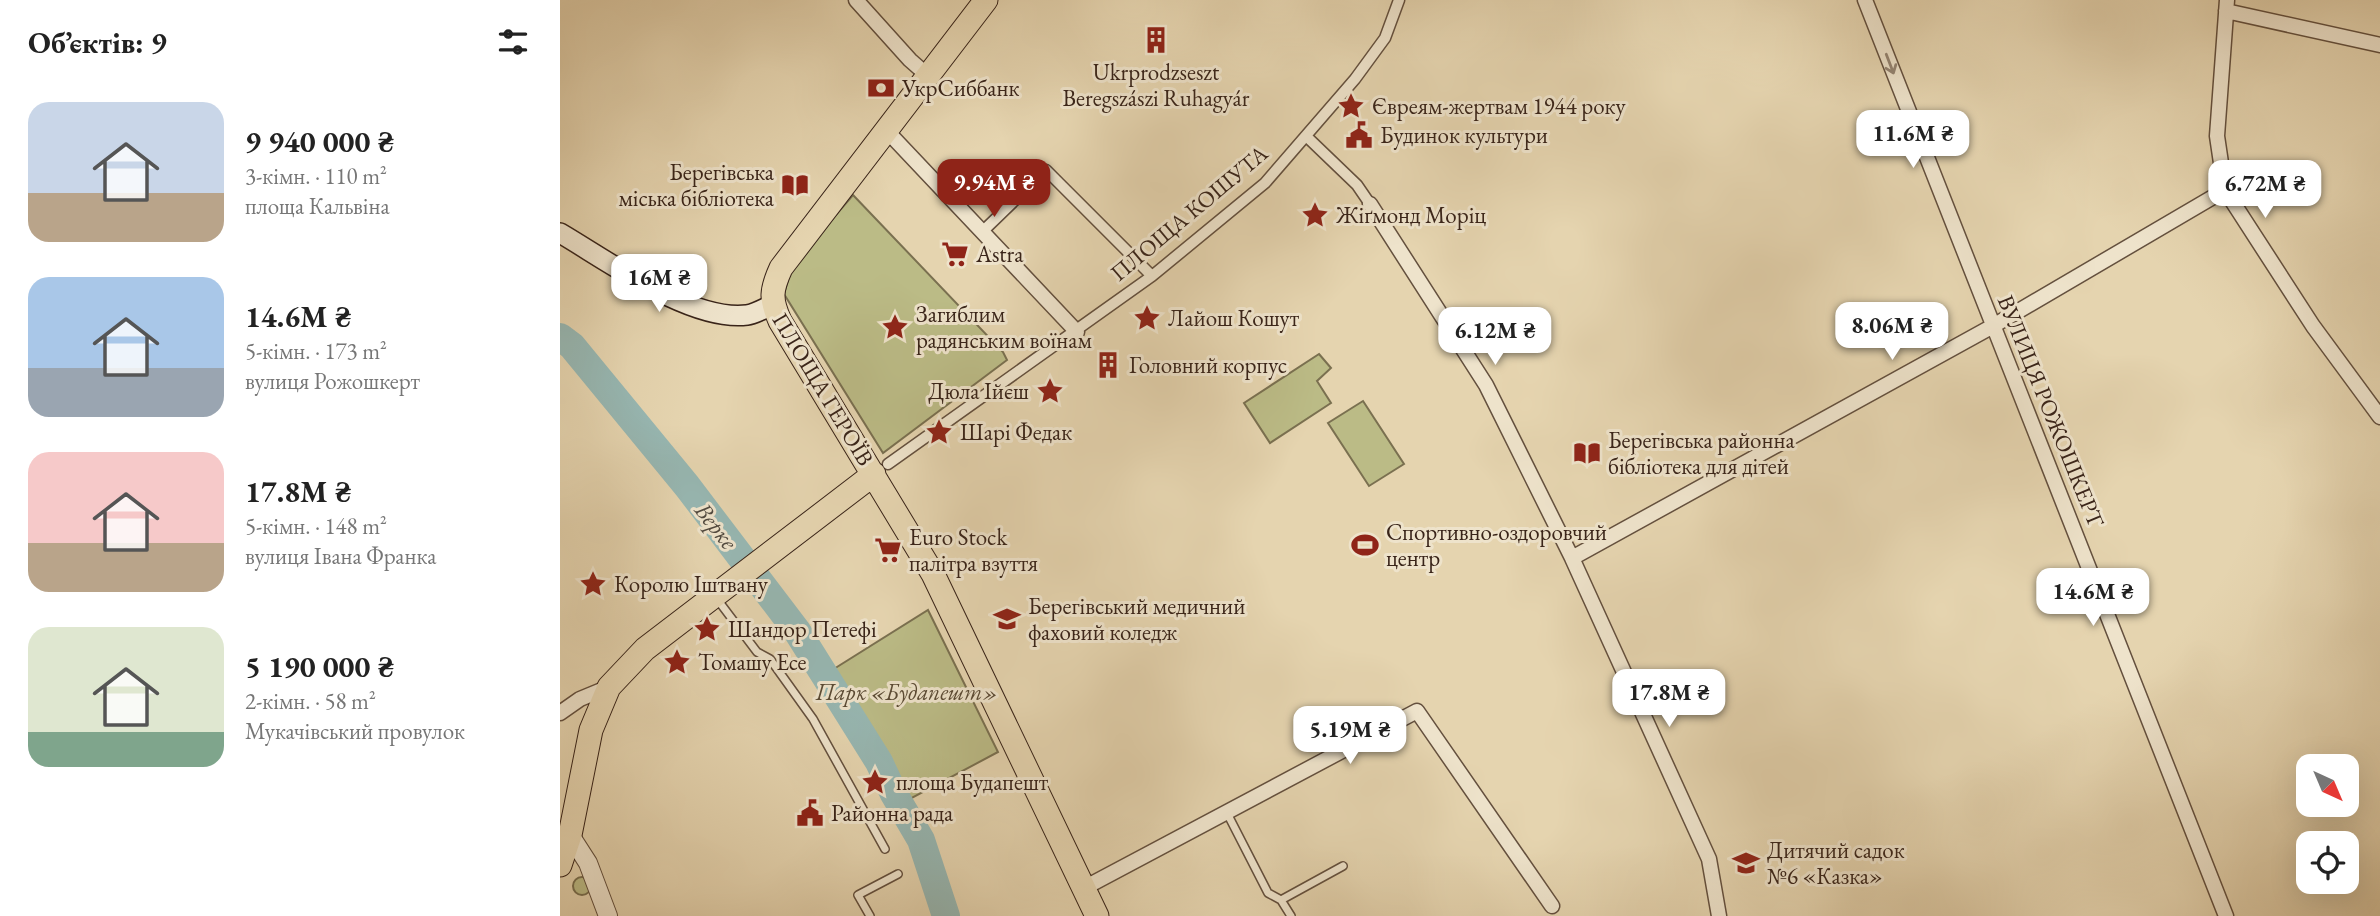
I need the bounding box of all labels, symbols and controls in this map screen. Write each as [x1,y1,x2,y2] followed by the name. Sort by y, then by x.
[28,23,167,62] text: Об’єктів: 9
[494,23,532,61] icon: filters
[1141,25,1171,55] building icon: Ukrprodzseszt Beregszászi Ruhagyár
[1885,52,1898,74] one-way arrow
[1063,57,1250,113] place label: Ukrprodzseszt Beregszászi Ruhagyár
[866,73,896,103] bank icon: УкрСиббанк
[901,73,1019,103] place label: УкрСиббанк
[1336,91,1366,121] place icon: Євреям-жертвам 1944 року
[1372,91,1627,121] place label: Євреям-жертвам 1944 року
[1848,110,1978,170] pin: 11.6M ₴
[1872,118,1954,148] text: 11.6M ₴
[1344,120,1374,150] public building icon: Будинок культури
[1380,120,1548,150] place label: Будинок культури
[245,122,394,161] text: 9 940 000 ₴
[84,130,168,214] icon: home
[1104,138,1275,288] street label: ПЛОЩА КОШУТА
[618,157,775,213] place label: Берегівська міська бібліотека
[929,160,1059,219] pin: 9.94M ₴
[2200,160,2330,220] pin: 6.72M ₴
[245,161,387,191] text: 3-кімн. · 110 m²
[953,167,1035,197] text: 9.94M ₴
[2224,168,2306,198] text: 6.72M ₴
[780,170,810,200] library icon: Берегівська міська бібліотека
[245,191,390,221] text: площа Кальвіна
[1300,200,1330,230] place icon: Жіґмонд Моріц
[1335,200,1486,230] place label: Жіґмонд Моріц
[940,239,970,269] supermarket icon: Astra
[975,239,1024,269] place label: Astra
[610,254,708,314] pin: 16M ₴
[627,262,691,292] text: 16M ₴
[1991,291,2111,532] street label: ВУЛИЦЯ РОЖОШКЕРТ
[245,297,351,336] text: 14.6M ₴
[916,299,1092,355] place label: Загиблим радянським воїнам
[1827,302,1957,362] pin: 8.06M ₴
[1132,303,1162,333] place icon: Лайош Кошут
[1168,303,1300,333] place label: Лайош Кошут
[84,305,168,389] icon: home
[765,307,881,471] street label: ПЛОЩА ГЕРОЇВ
[1430,308,1560,367] pin: 6.12M ₴
[1851,310,1933,340] text: 8.06M ₴
[880,312,910,342] place icon: Загиблим радянським воїнам
[1454,315,1536,345] text: 6.12M ₴
[245,336,387,366] text: 5-кімн. · 173 m²
[1093,350,1123,380] building icon: Головний корпус
[1129,350,1287,380] place label: Головний корпус
[245,366,420,396] text: вулиця Рожошкерт
[928,376,1029,406] place label: Дюла Ійєш
[1035,376,1065,406] place icon: Дюла Ійєш
[924,417,954,447] place icon: Шарі Федак
[960,417,1072,447] place label: Шарі Федак
[1608,425,1795,481] place label: Берегівська районна бібліотека для дітей
[1572,438,1602,468] library icon: Берегівська районна бібліотека для дітей
[245,472,351,511] text: 17.8M ₴
[84,480,168,564] icon: home
[688,495,745,556] water label: Верке
[245,511,387,541] text: 5-кімн. · 148 m²
[1386,517,1607,573] place label: Спортивно-оздоровчий центр
[909,522,1038,578] place label: Euro Stock палітра взуття
[1350,530,1380,560] sports icon: Спортивно-оздоровчий центр
[873,535,903,565] supermarket icon: Euro Stock палітра взуття
[245,541,436,571] text: вулиця Івана Франка
[2028,568,2158,628] pin: 14.6M ₴
[578,569,608,599] place icon: Королю Іштвану
[614,569,769,599] place label: Королю Іштвану
[2052,576,2134,606] text: 14.6M ₴
[1028,591,1245,647] place label: Берегівський медичний фаховий коледж
[992,604,1022,634] school or university icon: Берегівський медичний фаховий коледж
[692,614,722,644] place icon: Шандор Петефі
[728,614,877,644] place label: Шандор Петефі
[245,647,394,686] text: 5 190 000 ₴
[662,647,692,677] place icon: Томашу Есе
[698,647,807,677] place label: Томашу Есе
[84,655,168,739] icon: home
[1604,670,1734,729] pin: 17.8M ₴
[815,677,998,707] park label: Парк «Будапешт»
[1628,677,1710,707] text: 17.8M ₴
[245,686,376,716] text: 2-кімн. · 58 m²
[1285,706,1415,766] pin: 5.19M ₴
[1309,714,1391,744] text: 5.19M ₴
[245,716,465,746] text: Мукачівський провулок
[2296,754,2359,817] north arrow
[2296,754,2359,894] map controls
[860,767,890,797] place icon: площа Будапешт
[896,767,1049,797] place label: площа Будапешт
[795,798,825,828] public building icon: Районна рада
[831,798,954,828] place label: Районна рада
[2296,831,2359,894] button: locate
[1767,835,1905,891] place label: Дитячий садок №6 «Казка»
[1731,848,1761,878] school or university icon: Дитячий садок №6 «Казка»

